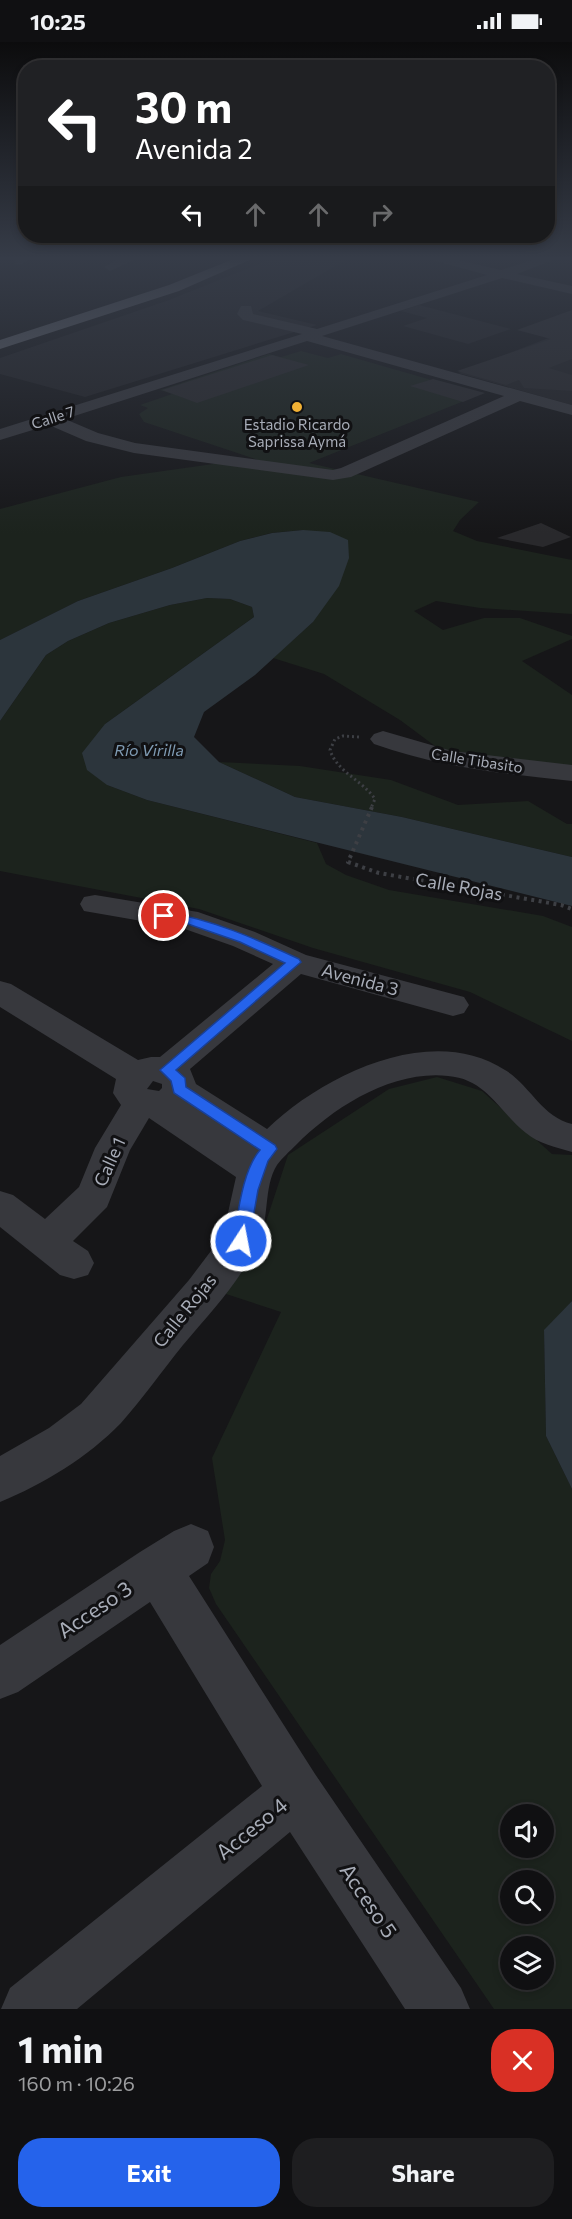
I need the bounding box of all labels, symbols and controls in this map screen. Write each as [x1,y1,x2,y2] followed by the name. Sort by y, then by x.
[30,8,86,35] text: 10:25
[135,80,232,132] text: 30 m
[36,84,114,162] icon: left
[135,132,252,165] text: Avenida 2
[176,198,209,231] icon: left
[239,198,272,231] icon: ahead
[302,198,335,231] icon: ahead
[365,198,398,231] icon: right
[290,400,304,414] marker: Estadio Ricardo Saprissa Aymá
[29,402,77,432] street label: Calle 7
[244,415,350,450] place label: Estadio Ricardo Saprissa Aymá
[114,740,184,759] water label: Río Virilla
[430,744,524,776] street label: Calle Tibasito
[414,868,505,905] street label: Calle Rojas
[138,890,189,941] pin
[147,899,180,932] icon: arrive
[319,958,401,1000] street label: Avenida 3
[89,1134,130,1190] street label: Calle 1
[209,1209,273,1273] position arrow
[148,1269,221,1352] street label: Calle Rojas
[52,1575,136,1643] street label: Acceso 3
[210,1791,292,1864] street label: Acceso 4
[500,1804,554,1990] map controls
[500,1804,554,1858] button: sound
[335,1858,403,1942] street label: Acceso 5
[500,1870,554,1924] button: search
[500,1936,554,1990] button: layers
[18,2026,103,2070] text: 1 min
[491,2029,554,2092] button: close
[18,2071,135,2095] text: 160 m · 10:26
[18,2138,280,2207] button: Exit
[292,2138,554,2207] button: Share

